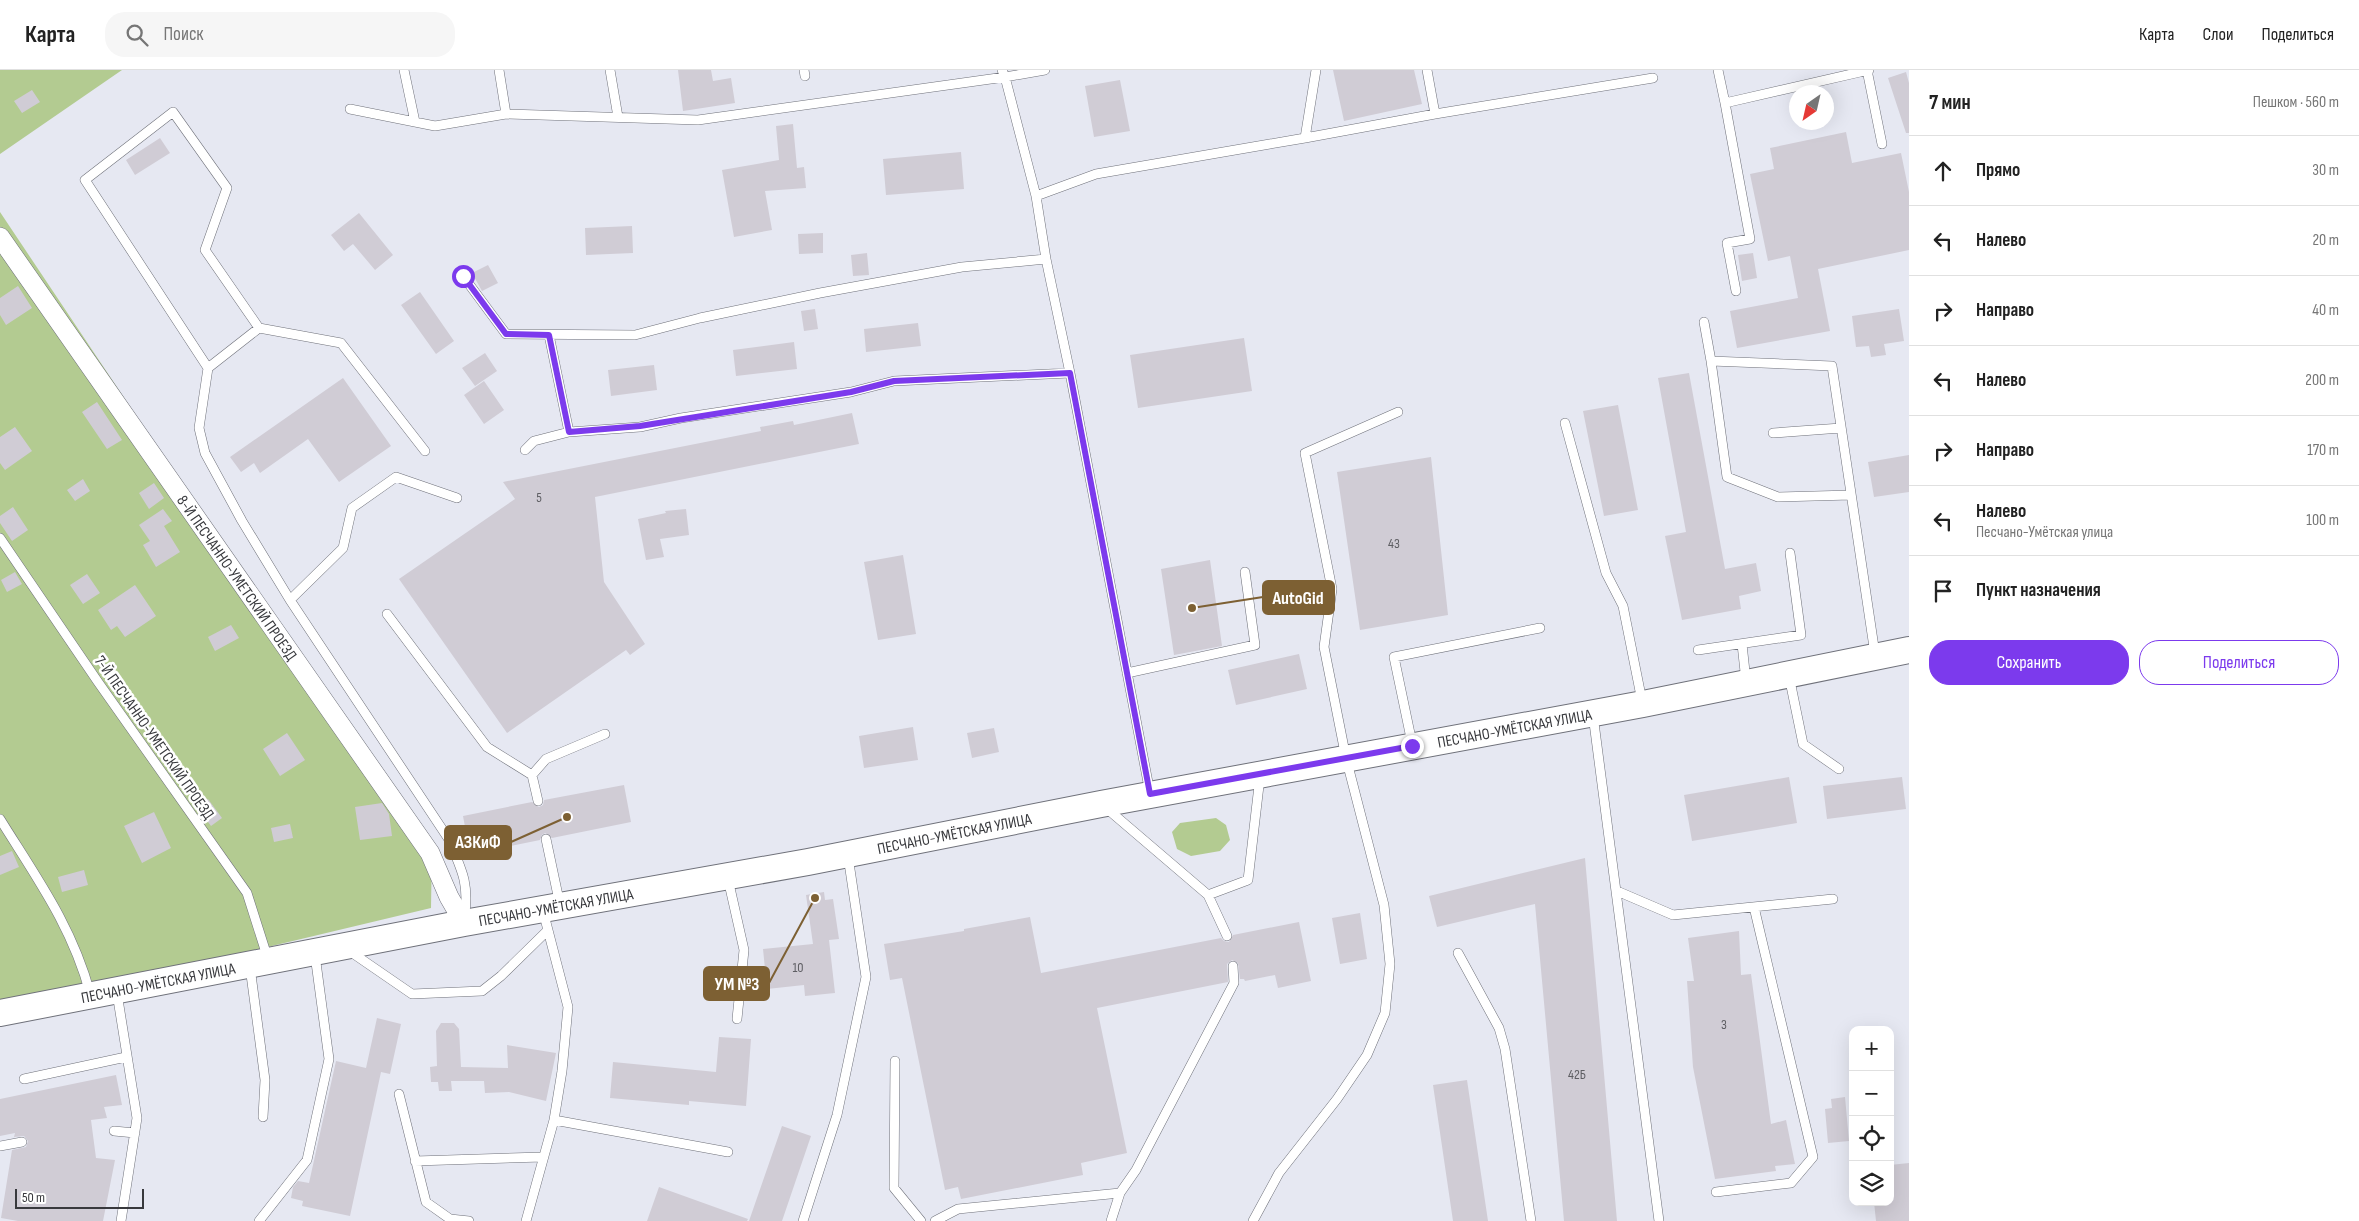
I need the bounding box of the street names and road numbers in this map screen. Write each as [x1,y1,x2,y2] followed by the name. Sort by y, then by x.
[172,492,301,665] street label: 8-Й ПЕСЧАННО-УМЕТСКИЙ ПРОЕЗД
[90,652,218,824] street label: 7-Й ПЕСЧАННО-УМЕТСКИЙ ПРОЕЗД
[1436,706,1593,753] street label: ПЕСЧАНО-УМЁТСКАЯ УЛИЦА
[876,810,1033,859] street label: ПЕСЧАНО-УМЁТСКАЯ УЛИЦА
[477,885,635,931] street label: ПЕСЧАНО-УМЁТСКАЯ УЛИЦА
[80,960,237,1008] street label: ПЕСЧАНО-УМЁТСКАЯ УЛИЦА

